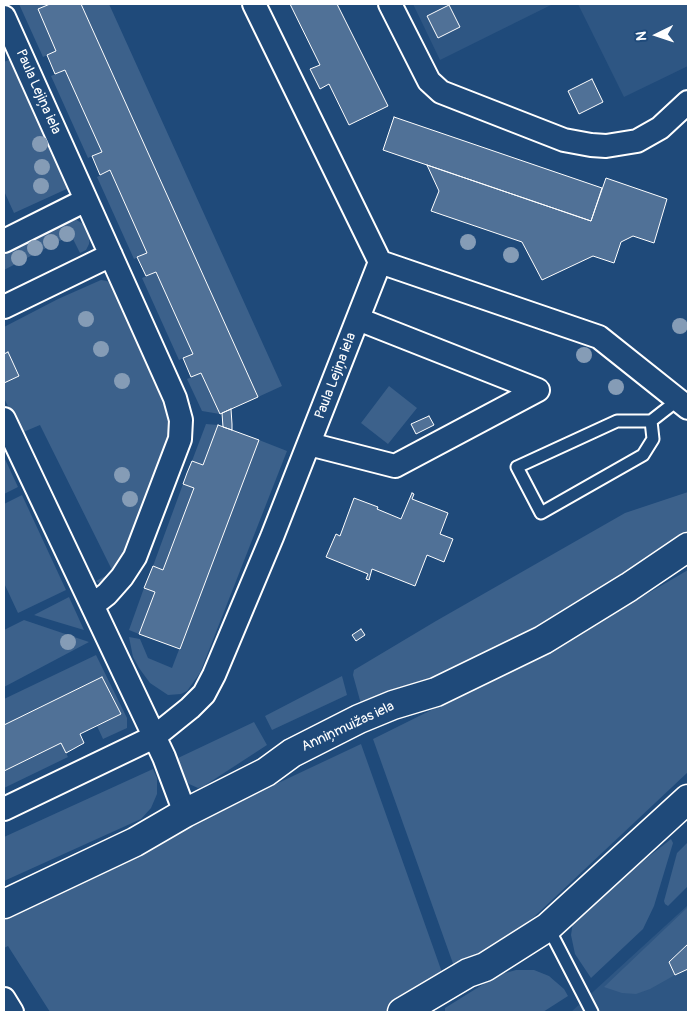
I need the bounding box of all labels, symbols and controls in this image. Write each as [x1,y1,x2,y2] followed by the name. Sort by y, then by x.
[632,10,682,60] north arrow
[633,31,650,41] text: N
[12,47,64,137] street label: Paula Lejiņa iela
[312,331,360,421] street label: Paula Lejiņa iela
[299,698,397,756] street label: Anniņmuižas iela

